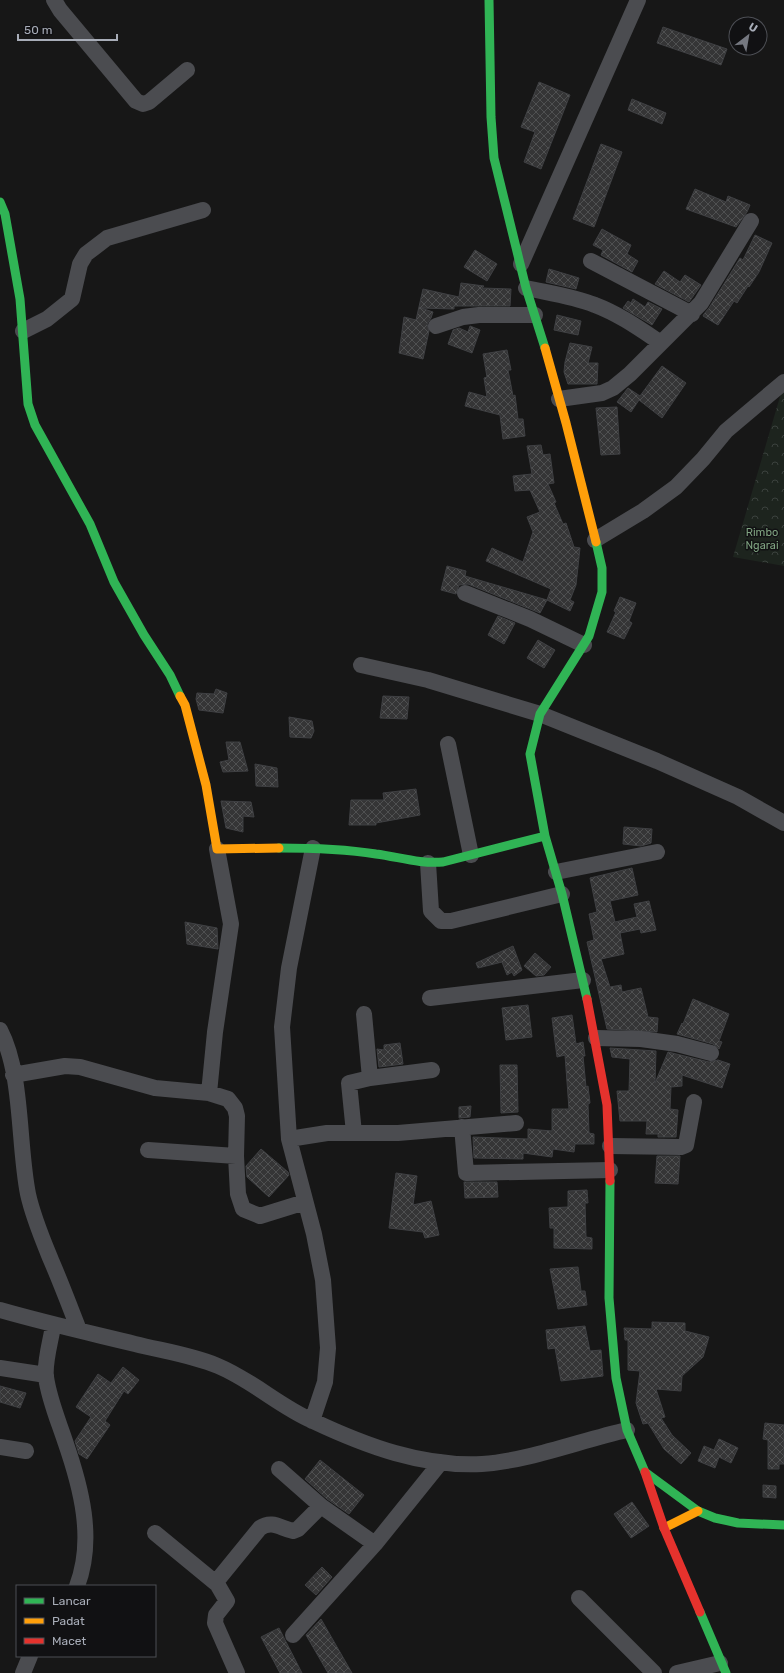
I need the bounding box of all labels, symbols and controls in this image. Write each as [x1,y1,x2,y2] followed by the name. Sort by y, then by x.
[18,16,117,42] scale bar
[728,16,768,56] north arrow
[746,20,760,35] text: U
[24,23,52,37] text: 50 m
[745,526,779,552] park label: Rimbo Ngarai
[16,1585,156,1657] legend
[52,1594,91,1608] text: Lancar
[52,1614,85,1628] text: Padat
[52,1634,86,1648] text: Macet

